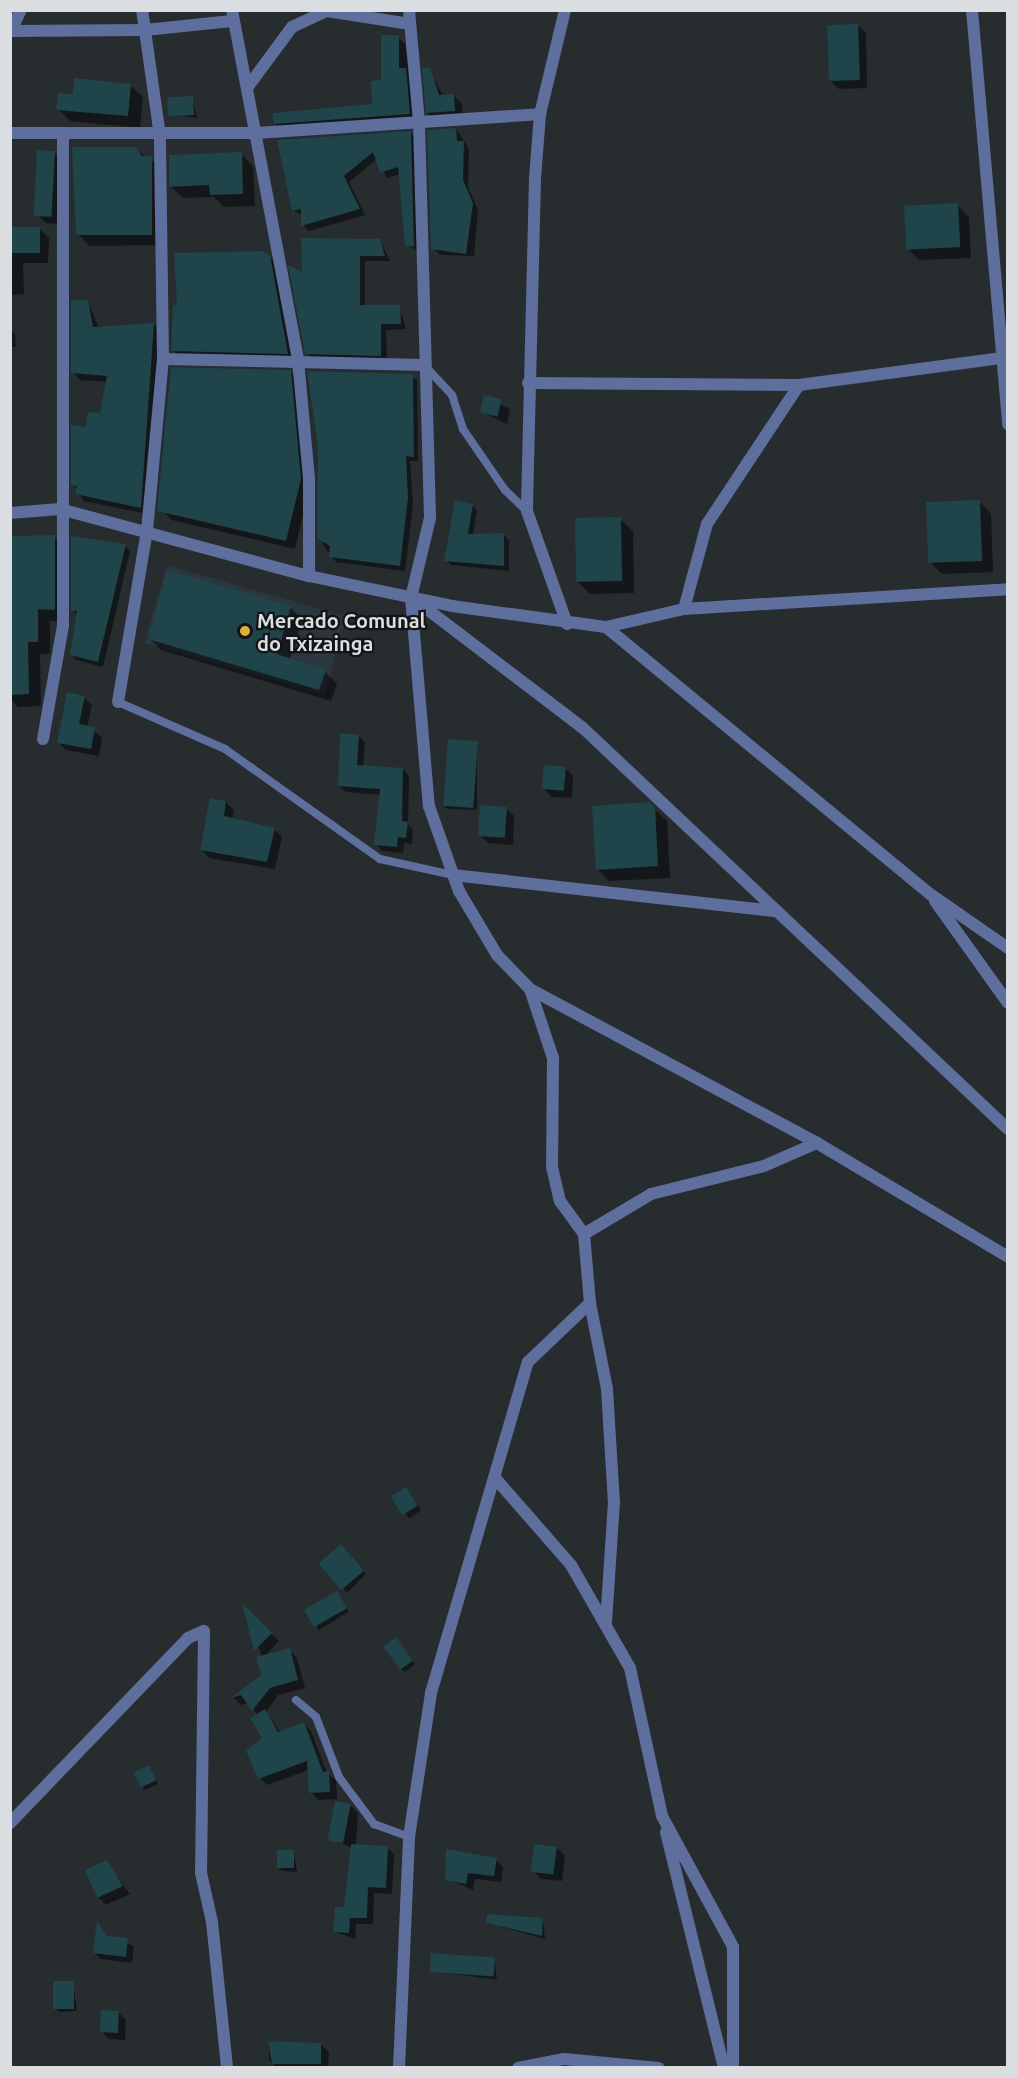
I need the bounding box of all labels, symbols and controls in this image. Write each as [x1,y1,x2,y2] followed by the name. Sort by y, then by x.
[257,608,426,655] place label: Mercado Comunal do Txizainga
[238,624,252,638] marker: Mercado Comunal do Txizainga

